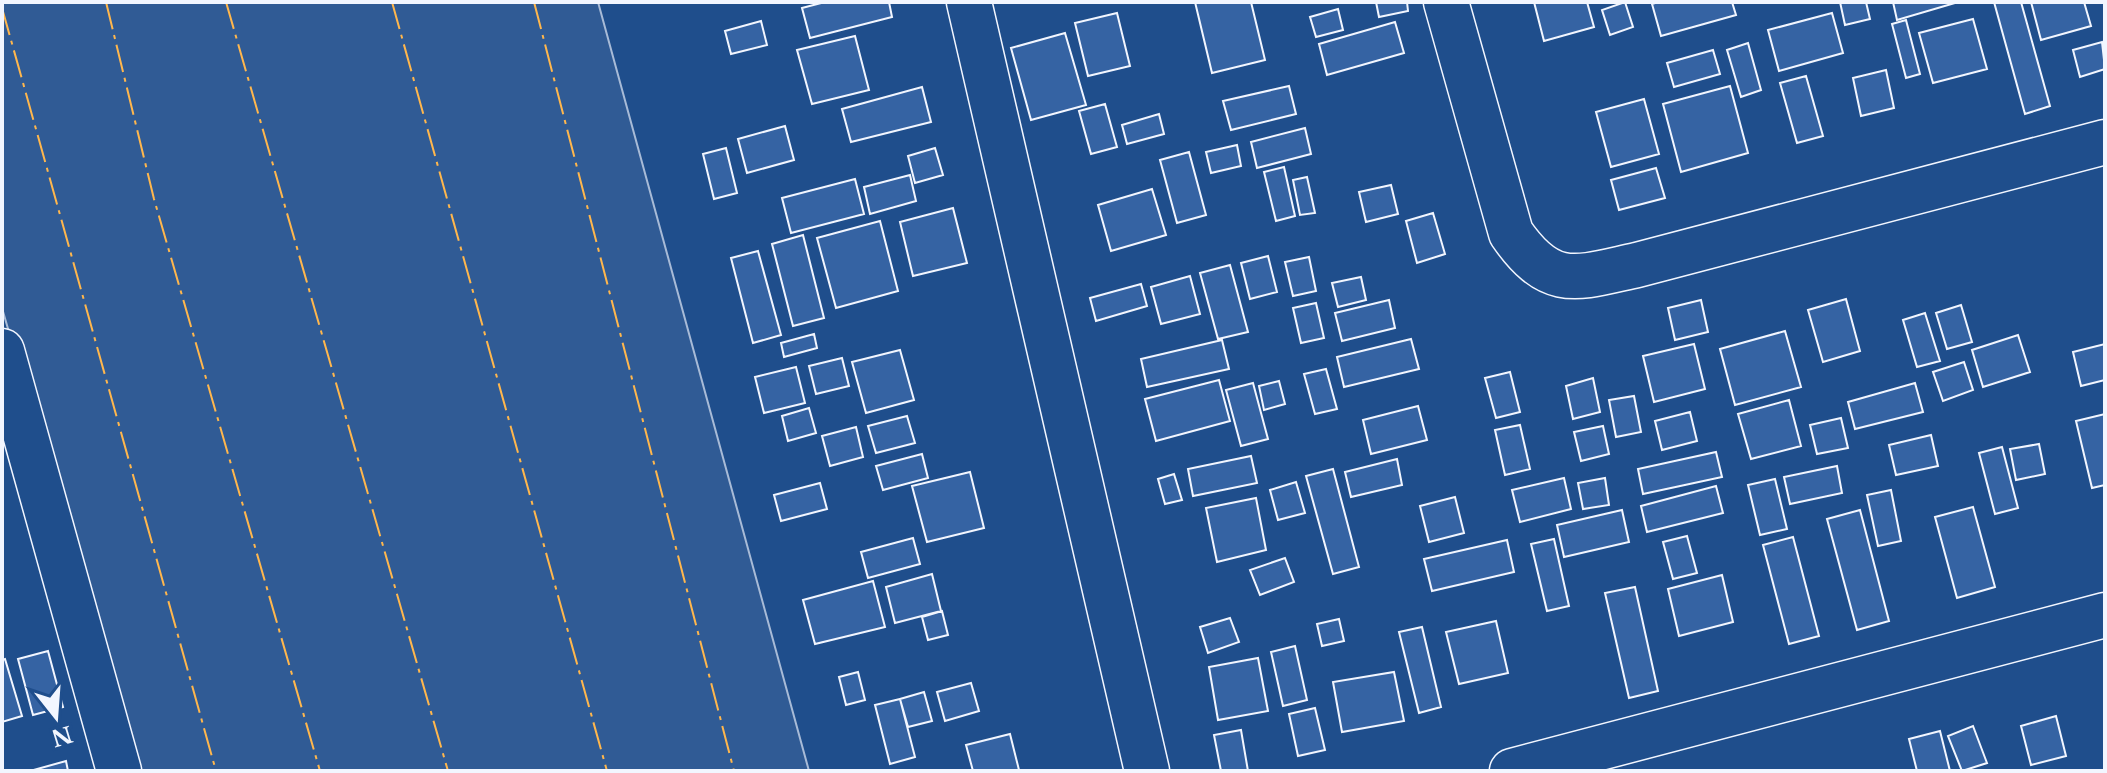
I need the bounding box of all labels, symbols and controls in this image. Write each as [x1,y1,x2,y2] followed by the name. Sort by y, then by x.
[16,677,96,757] north arrow
[48,720,76,752] text: N

